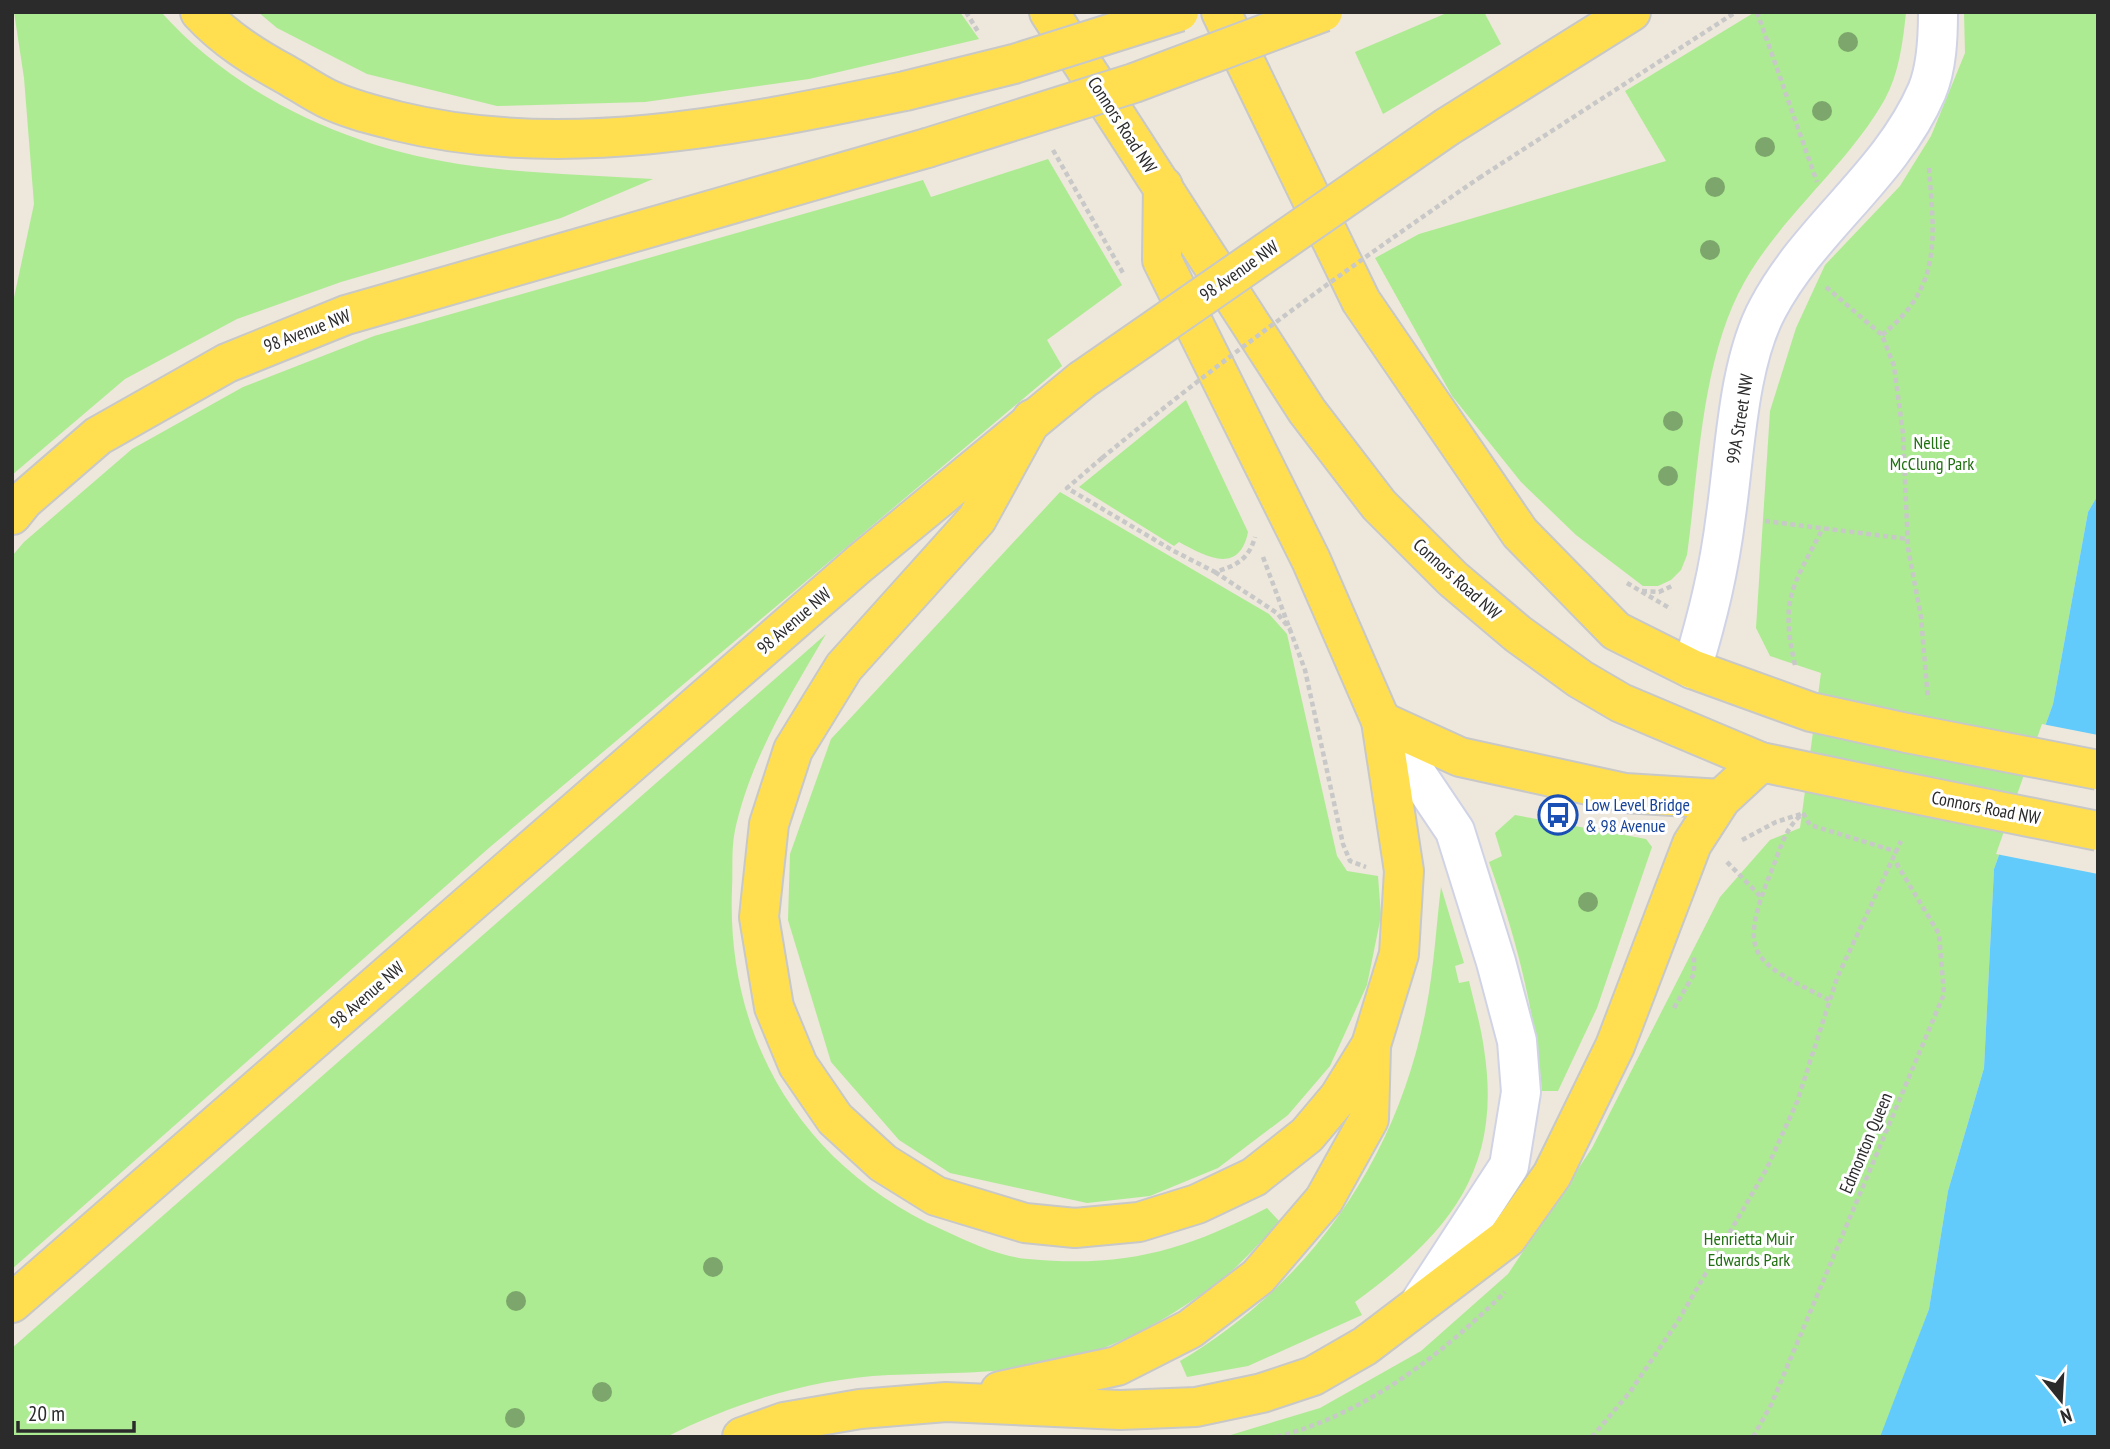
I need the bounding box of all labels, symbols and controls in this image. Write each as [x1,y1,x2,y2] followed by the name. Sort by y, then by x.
[1083,72,1162,177] street label: Connors Road NW
[1195,235,1282,306] street label: 98 Avenue NW
[260,304,353,358] street label: 98 Avenue NW
[1721,372,1758,466] street label: 99A Street NW
[1890,431,1974,475] park label: Nellie McClung Park
[1409,533,1506,624] street label: Connors Road NW
[752,582,835,659] street label: 98 Avenue NW
[1930,786,2042,829] street label: Connors Road NW
[1585,793,1690,837] place label: Low Level Bridge & 98 Avenue
[1537,794,1579,836] bus stop icon: Low Level Bridge & 98 Avenue
[325,956,408,1033] street label: 98 Avenue NW
[1834,1089,1897,1197] street label: Edmonton Queen
[1704,1227,1794,1271] park label: Henrietta Muir Edwards Park
[2026,1365,2096,1435] north arrow
[18,1390,133,1434] scale bar
[28,1400,65,1427] text: 20 m
[2058,1403,2075,1429] text: N

